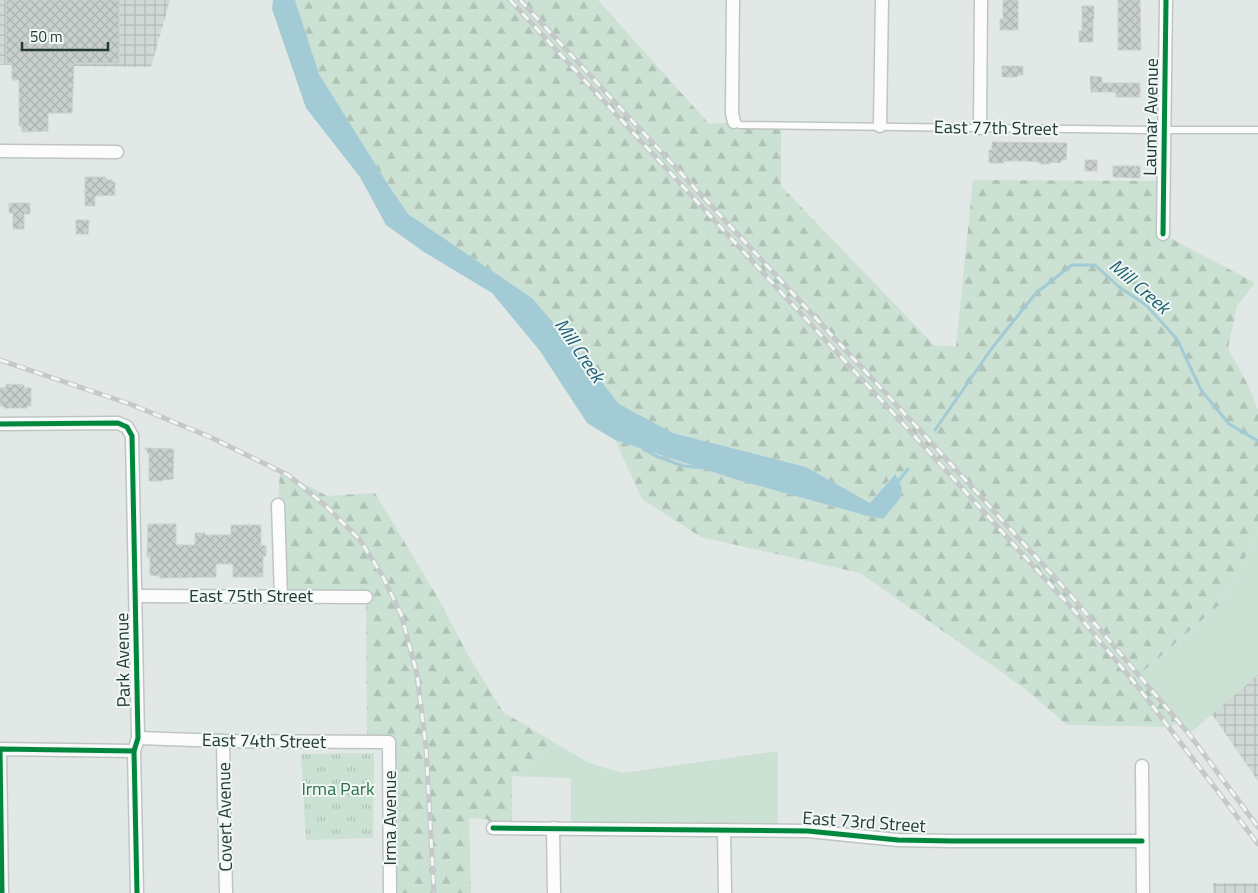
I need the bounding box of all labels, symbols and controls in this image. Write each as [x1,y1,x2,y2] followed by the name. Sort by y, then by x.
[22,20,109,52] scale bar
[30,25,63,48] text: 50 m
[1136,58,1165,176] street label: Laumar Avenue
[934,113,1059,142] street label: East 77th Street
[1103,251,1179,322] water label: Mill Creek
[548,312,614,390] water label: Mill Creek
[189,582,314,609] street label: East 75th Street
[108,612,137,708] street label: Park Avenue
[202,726,327,755] street label: East 74th Street
[210,762,239,872] street label: Covert Avenue
[376,771,403,866] street label: Irma Avenue
[301,775,375,802] park label: Irma Park
[801,804,927,839] street label: East 73rd Street

